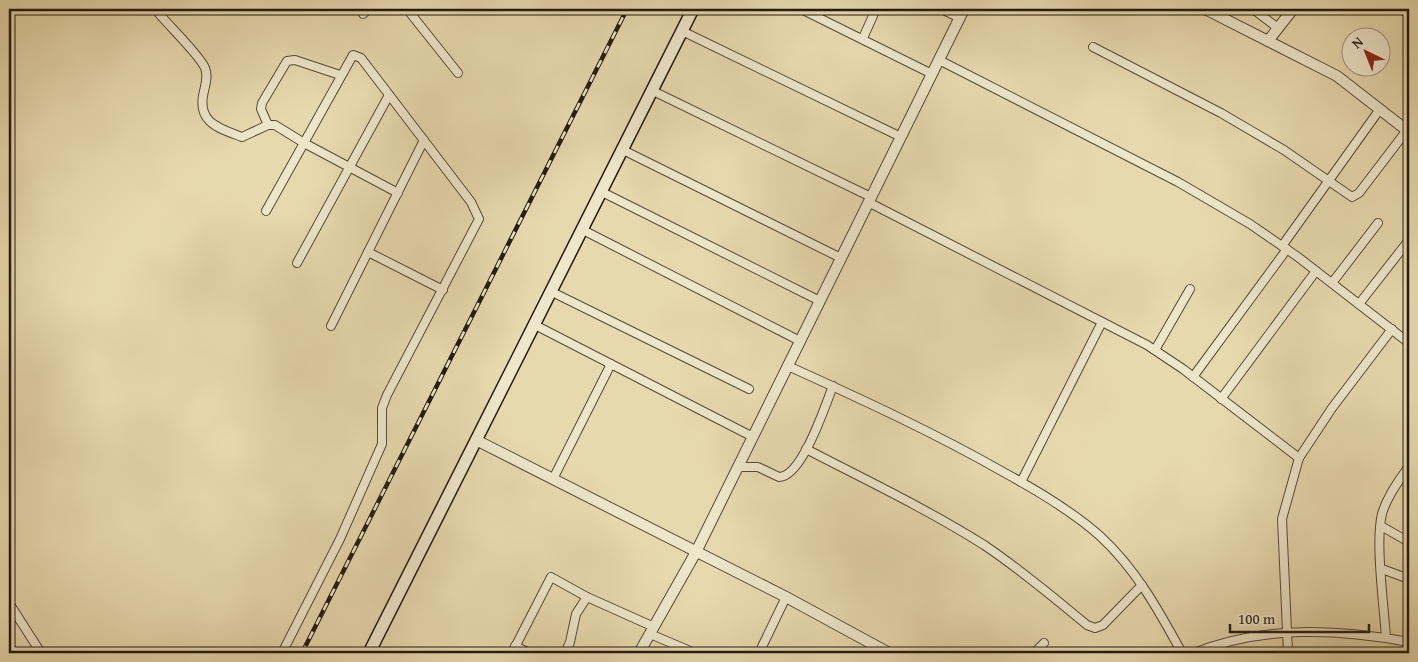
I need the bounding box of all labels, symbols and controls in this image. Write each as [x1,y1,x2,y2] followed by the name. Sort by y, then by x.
[1340,28,1390,78] north arrow
[1347,32,1368,53] text: N
[1230,602,1369,634] scale bar
[1238,608,1276,629] text: 100 m

